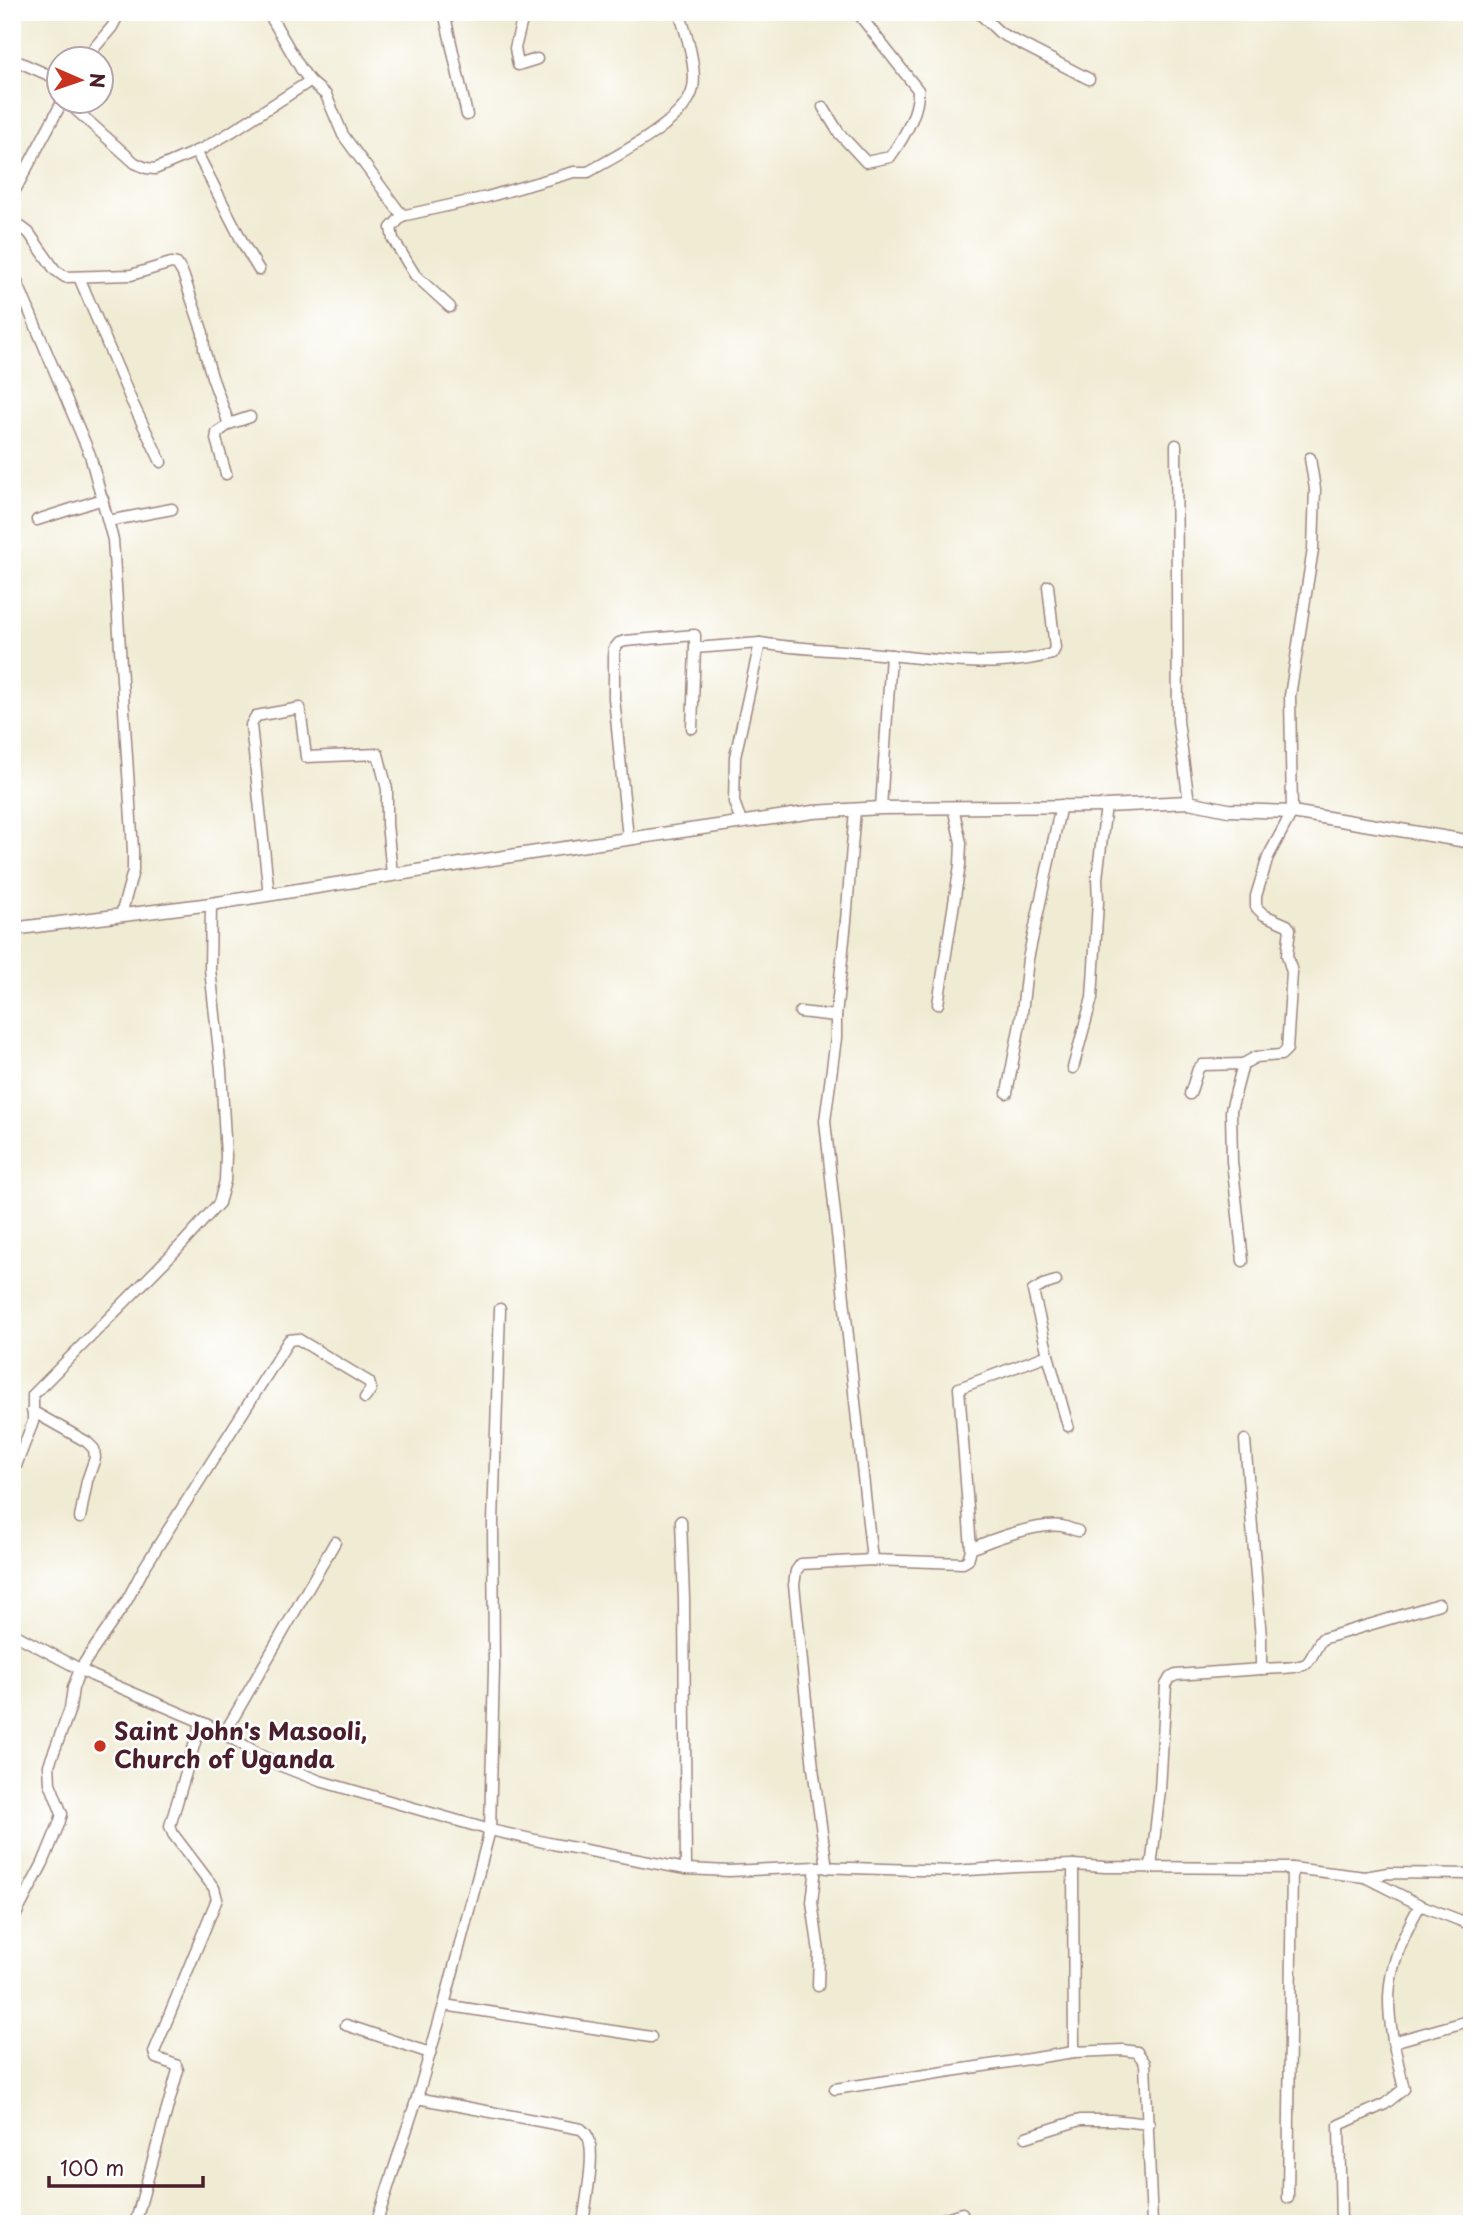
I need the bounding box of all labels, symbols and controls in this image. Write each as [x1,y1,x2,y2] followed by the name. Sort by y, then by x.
[46,46,116,116] north arrow
[84,73,112,89] text: N
[114,1712,367,1776] place label: Saint John's Masooli, Church of Uganda
[92,1738,108,1754] marker: Saint John's Masooli, Church of Uganda
[49,2145,203,2189] scale bar
[60,2151,124,2183] text: 100 m

